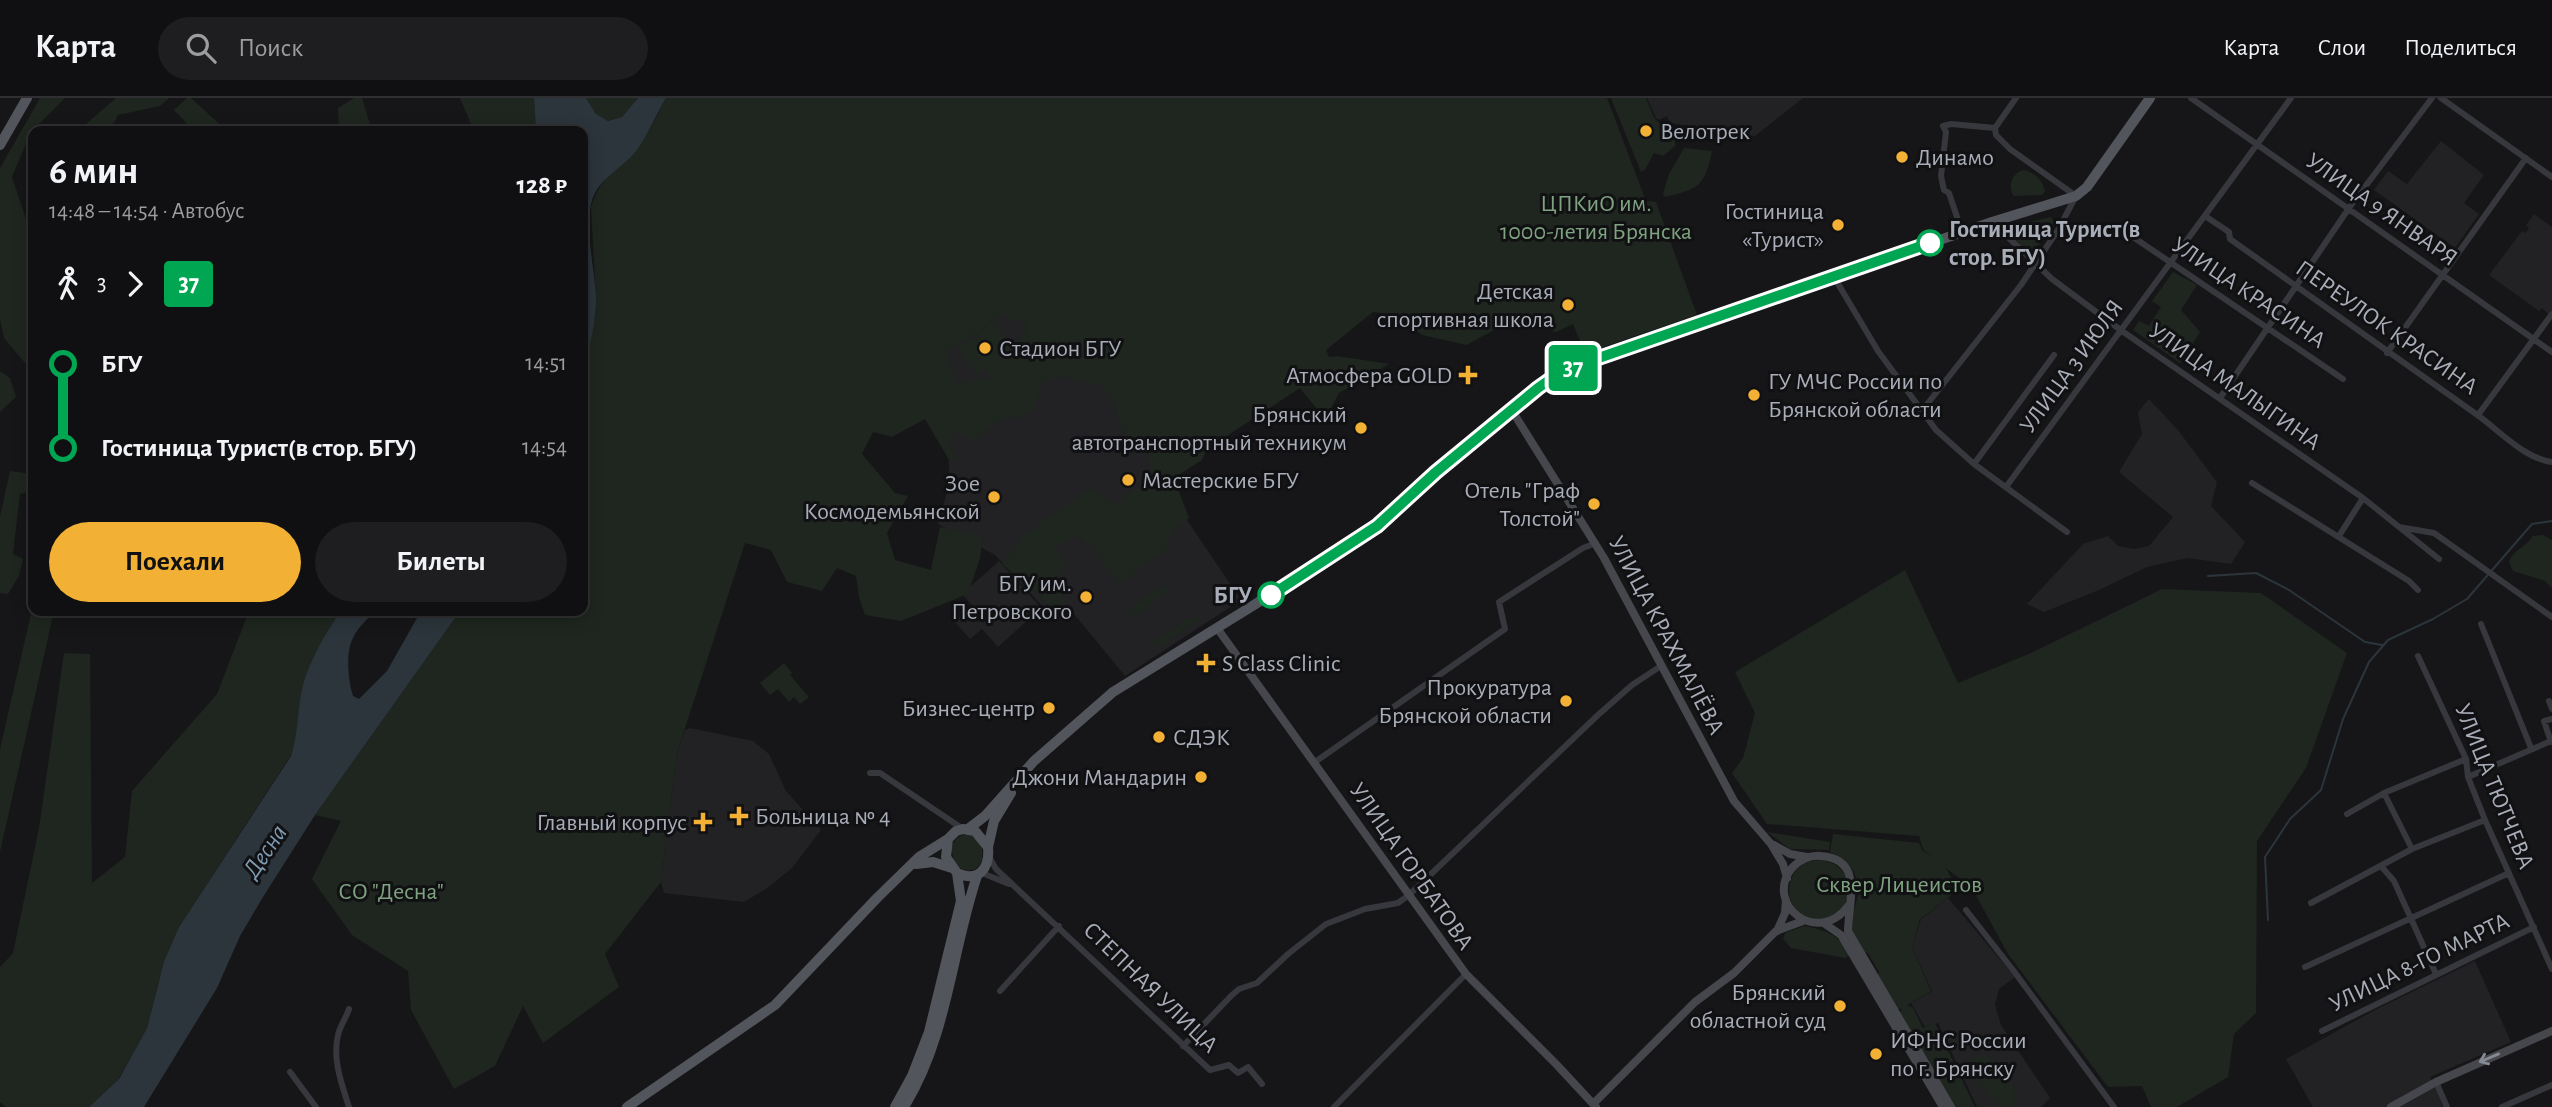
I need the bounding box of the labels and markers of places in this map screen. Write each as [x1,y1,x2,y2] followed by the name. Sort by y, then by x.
[1660,120,1750,144] place label: Велотрек
[1638,123,1654,139] marker: Велотрек
[1916,146,1994,170] place label: Динамо
[1894,149,1910,165] marker: Динамо
[1724,200,1824,252] place label: Гостиница «Турист»
[1830,217,1846,233] marker: Гостиница «Турист»
[1949,218,2140,270] place label: Гостиница Турист(в стор. БГУ)
[1917,230,1943,256] marker: Гостиница Турист(в стор. БГУ)
[1377,280,1554,332] place label: Детская спортивная школа
[1560,297,1576,313] marker: Детская спортивная школа
[999,337,1122,361] place label: Стадион БГУ
[977,340,993,356] marker: Стадион БГУ
[1286,364,1452,388] place label: Атмосфера GOLD
[1458,365,1478,385] marker: Атмосфера GOLD
[1768,370,1942,422] place label: ГУ МЧС России по Брянской области
[1746,387,1762,403] marker: ГУ МЧС России по Брянской области
[1072,403,1347,455] place label: Брянский автотранспортный техникум
[1353,420,1369,436] marker: Брянский автотранспортный техникум
[1142,469,1300,493] place label: Мастерские БГУ
[804,472,980,524] place label: Зое Космодемьянской
[1120,472,1136,488] marker: Мастерские БГУ
[1464,479,1580,531] place label: Отель "Граф Толстой"
[986,489,1002,505] marker: Зое Космодемьянской
[1586,496,1602,512] marker: Отель "Граф Толстой"
[951,572,1072,624] place label: БГУ им. Петровского
[1258,582,1284,608] marker: БГУ
[1214,584,1252,608] place label: БГУ
[1078,589,1094,605] marker: БГУ им. Петровского
[1222,652,1340,676] place label: S Class Clinic
[1196,653,1216,673] marker: S Class Clinic
[1378,676,1552,728] place label: Прокуратура Брянской области
[1558,693,1574,709] marker: Прокуратура Брянской области
[902,697,1035,721] place label: Бизнес-центр
[1041,700,1057,716] marker: Бизнес-центр
[1173,726,1230,750] place label: СДЭК
[1151,729,1167,745] marker: СДЭК
[1012,766,1187,790] place label: Джони Мандарин
[1193,769,1209,785] marker: Джони Мандарин
[755,805,891,829] place label: Больница № 4
[729,806,749,826] marker: Больница № 4
[536,811,687,835] place label: Главный корпус
[693,812,713,832] marker: Главный корпус
[1690,981,1826,1033] place label: Брянский областной суд
[1832,998,1848,1014] marker: Брянский областной суд
[1890,1029,2027,1081] place label: ИФНС России по г. Брянску
[1868,1046,1884,1062] marker: ИФНС России по г. Брянску

